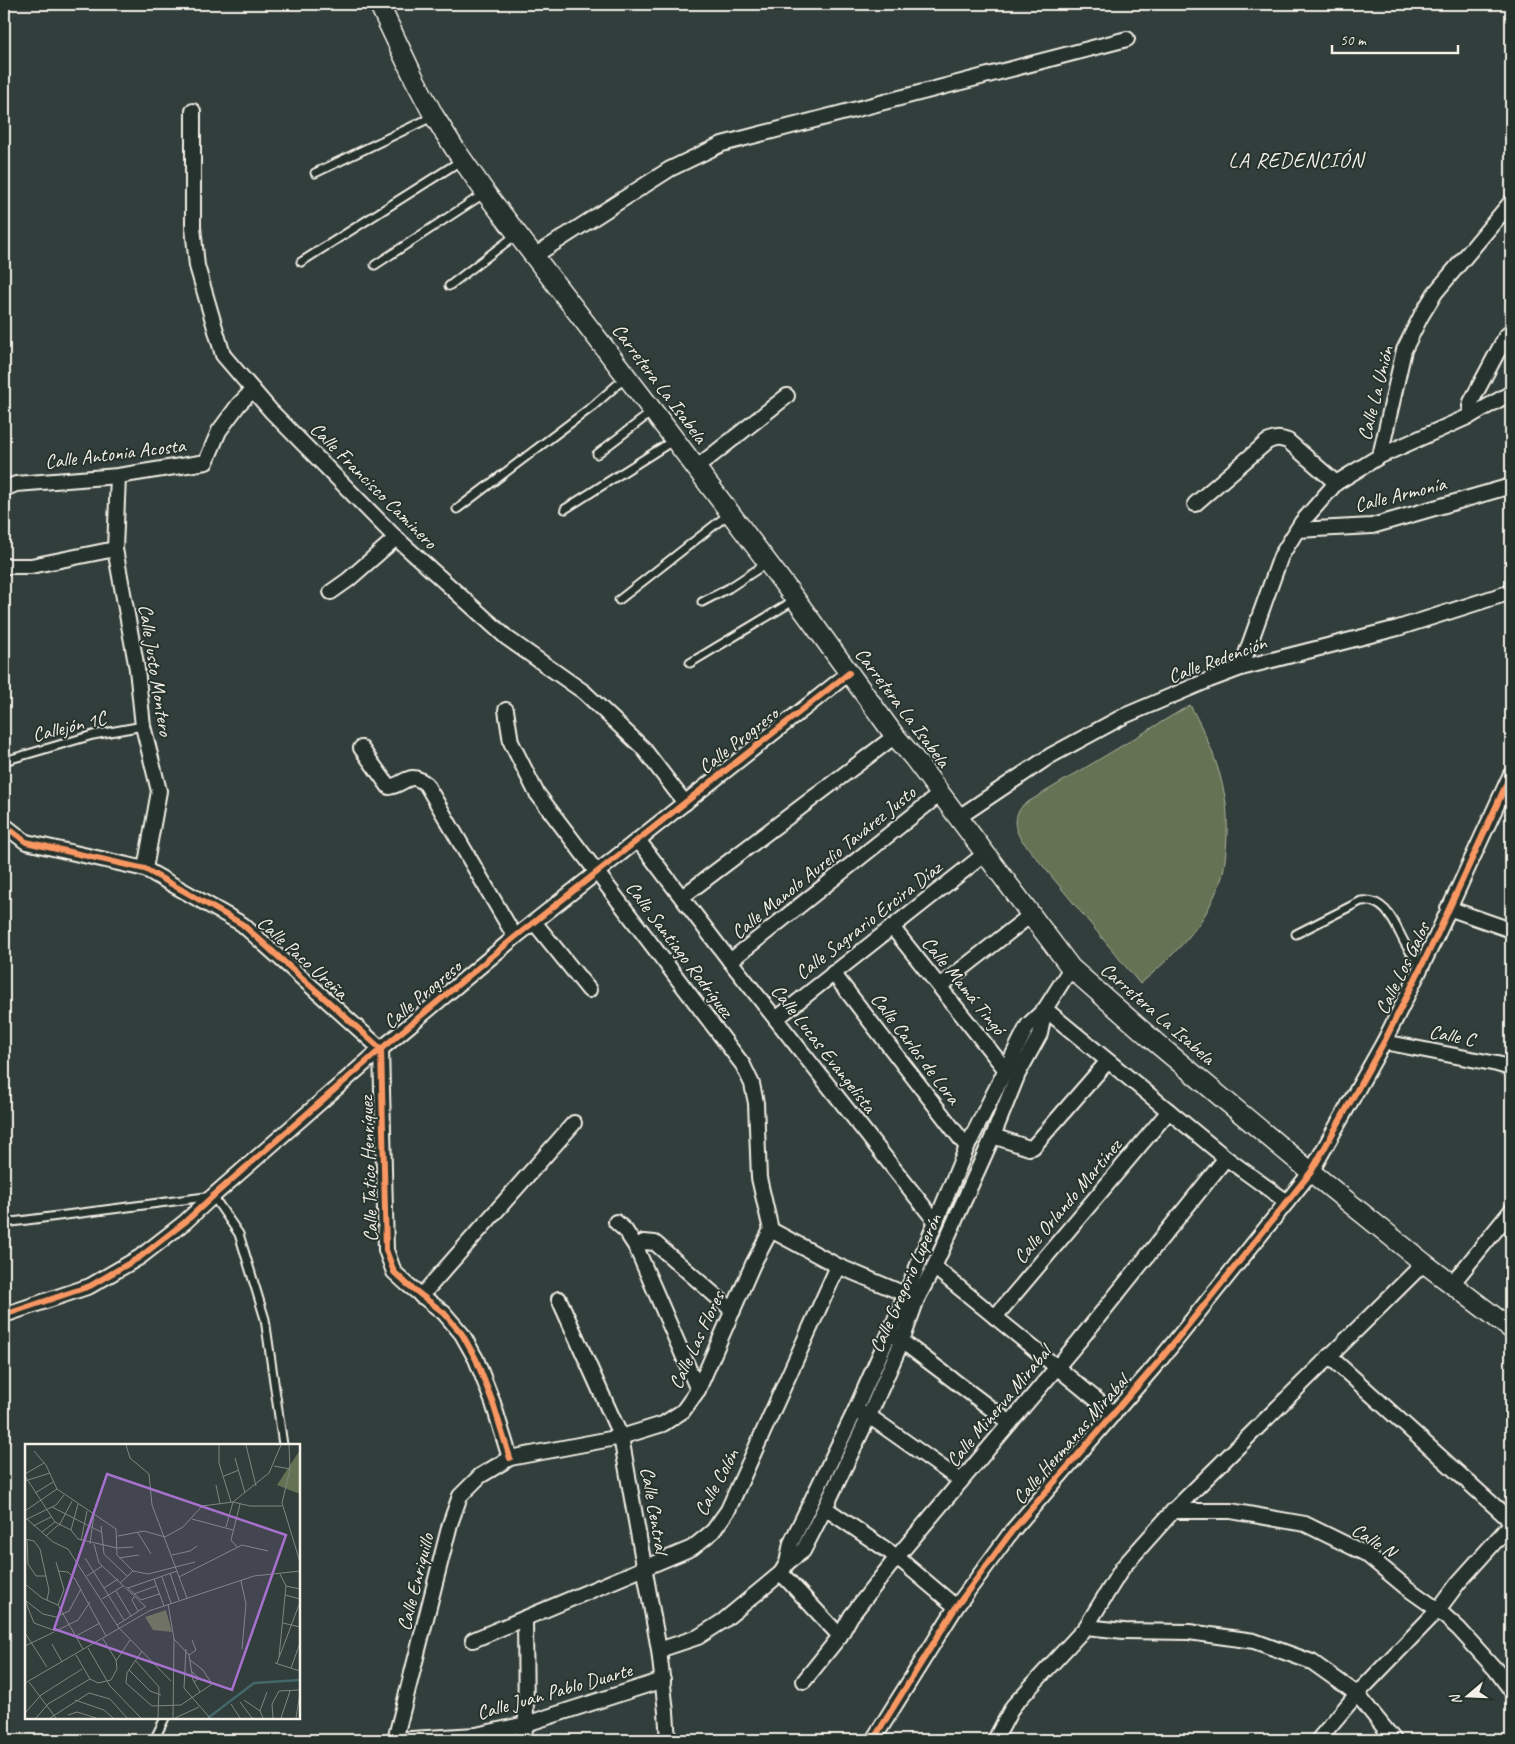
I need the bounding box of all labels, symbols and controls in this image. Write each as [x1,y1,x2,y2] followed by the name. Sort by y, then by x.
[1332,22,1459,54] scale bar
[1340,31,1367,50] text: 50 m
[1228,147,1366,173] district label: LA REDENCIÓN
[606,318,714,450] street label: Carretera La Isabela
[1352,342,1400,443] street label: Calle La Unión
[305,416,443,555] street label: Calle Francisco Caminero
[43,432,188,475] street label: Calle Antonia Acosta
[1352,471,1450,518] street label: Calle Armonía
[133,602,178,739] street label: Calle Justo Montero
[1165,630,1271,689] street label: Calle Redención
[849,642,957,774] street label: Carretera La Isabela
[693,700,785,779] street label: Calle Progreso
[30,705,111,748] street label: Callejón 1C
[726,780,921,945] street label: Calle Manolo Aurelio Tavárez Justo
[790,854,949,985] street label: Calle Sagrario Ercira Díaz
[620,876,740,1024] street label: Calle Santiago Rodríguez
[252,910,354,1005] street label: Calle Paco Ureña
[1369,916,1436,1018] street label: Calle Los Galos
[916,931,1013,1042] street label: Calle Mamá Tingó
[378,953,468,1034] street label: Calle Progreso
[1095,957,1222,1071] street label: Carretera La Isabela
[766,979,883,1119] street label: Calle Lucas Evangelista
[865,987,967,1110] street label: Calle Carlos de Lora
[1427,1019,1479,1053] street label: Calle C
[353,1094,384,1242] street label: Calle Tatico Henríquez
[1008,1132,1128,1269] street label: Calle Orlando Martínez
[864,1209,948,1357] street label: Calle Gregorio Luperón
[663,1285,731,1393] street label: Calle Las Flores
[940,1338,1059,1472] street label: Calle Minerva Mirabal
[1007,1367,1136,1509] street label: Calle Hermanas Mirabal
[25,1444,300,1719] inset map
[688,1444,745,1520] street label: Calle Colón
[635,1465,675,1559] street label: Calle Central
[1347,1517,1403,1565] street label: Calle N
[391,1530,440,1633] street label: Calle Enriquillo
[474,1657,636,1726] street label: Calle Juan Pablo Duarte
[1442,1672,1492,1722] north arrow
[1446,1691,1466,1707] text: N

